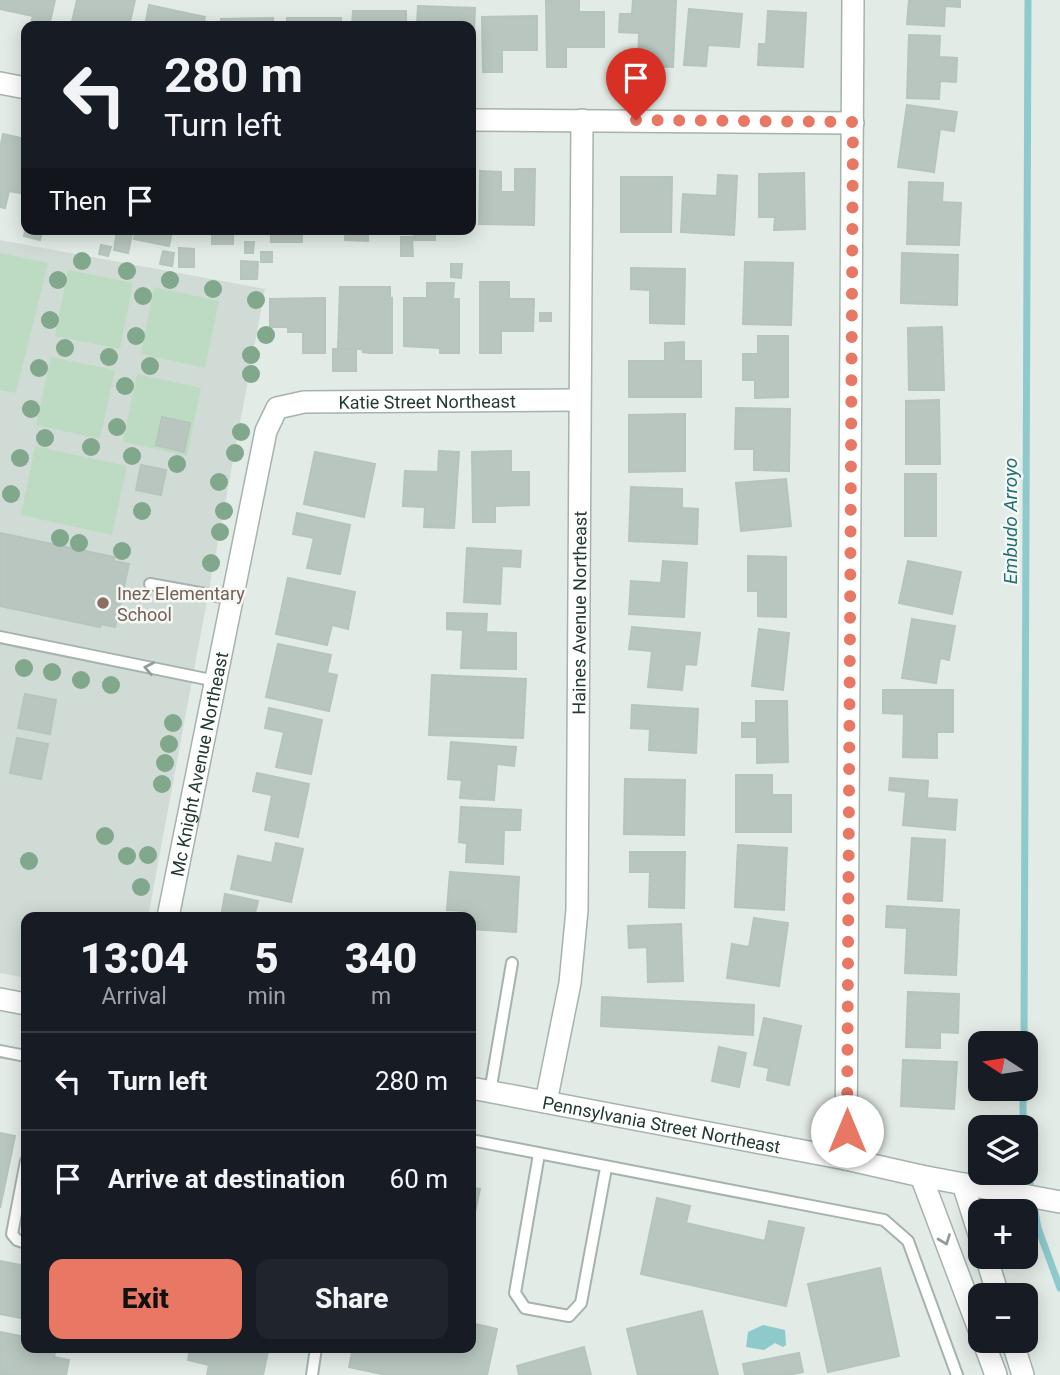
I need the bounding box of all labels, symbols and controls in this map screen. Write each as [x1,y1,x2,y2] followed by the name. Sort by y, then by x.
[164,47,303,104] text: 280 m
[606,48,666,120] pin
[49,49,140,140] icon: left
[617,59,655,97] icon: arrive
[164,106,282,144] text: Turn left
[121,182,159,220] icon: arrive
[49,186,107,216] text: Then
[338,390,516,412] street label: Katie Street Northeast
[999,458,1022,584] water label: Embudo Arroyo
[568,511,590,715] street label: Haines Avenue Northeast
[117,583,245,625] place label: Inez Elementary School
[95,595,111,611] marker: Inez Elementary School
[166,650,232,878] street label: Mc Knight Avenue Northeast
[143,661,155,676] one-way arrow
[80,934,189,983] text: 13:04
[255,934,279,983] text: 5
[345,934,417,983] text: 340
[102,983,167,1010] text: Arrival
[247,983,286,1010] text: min
[371,983,391,1010] text: m
[968,1031,1038,1101] north arrow
[968,1031,1038,1353] map controls
[49,1062,87,1100] icon: left
[108,1066,207,1096] text: Turn left
[375,1066,448,1096] text: 280 m
[541,1091,783,1157] street label: Pennsylvania Street Northeast
[810,1094,884,1168] position arrow
[968,1115,1038,1185] button: layers
[49,1160,87,1198] icon: arrive
[108,1164,345,1194] text: Arrive at destination
[390,1164,448,1194] text: 60 m
[968,1199,1038,1269] button: +
[937,1233,951,1245] one-way arrow
[49,1259,242,1339] button: Exit
[256,1259,448,1339] button: Share
[968,1283,1038,1353] button: −

